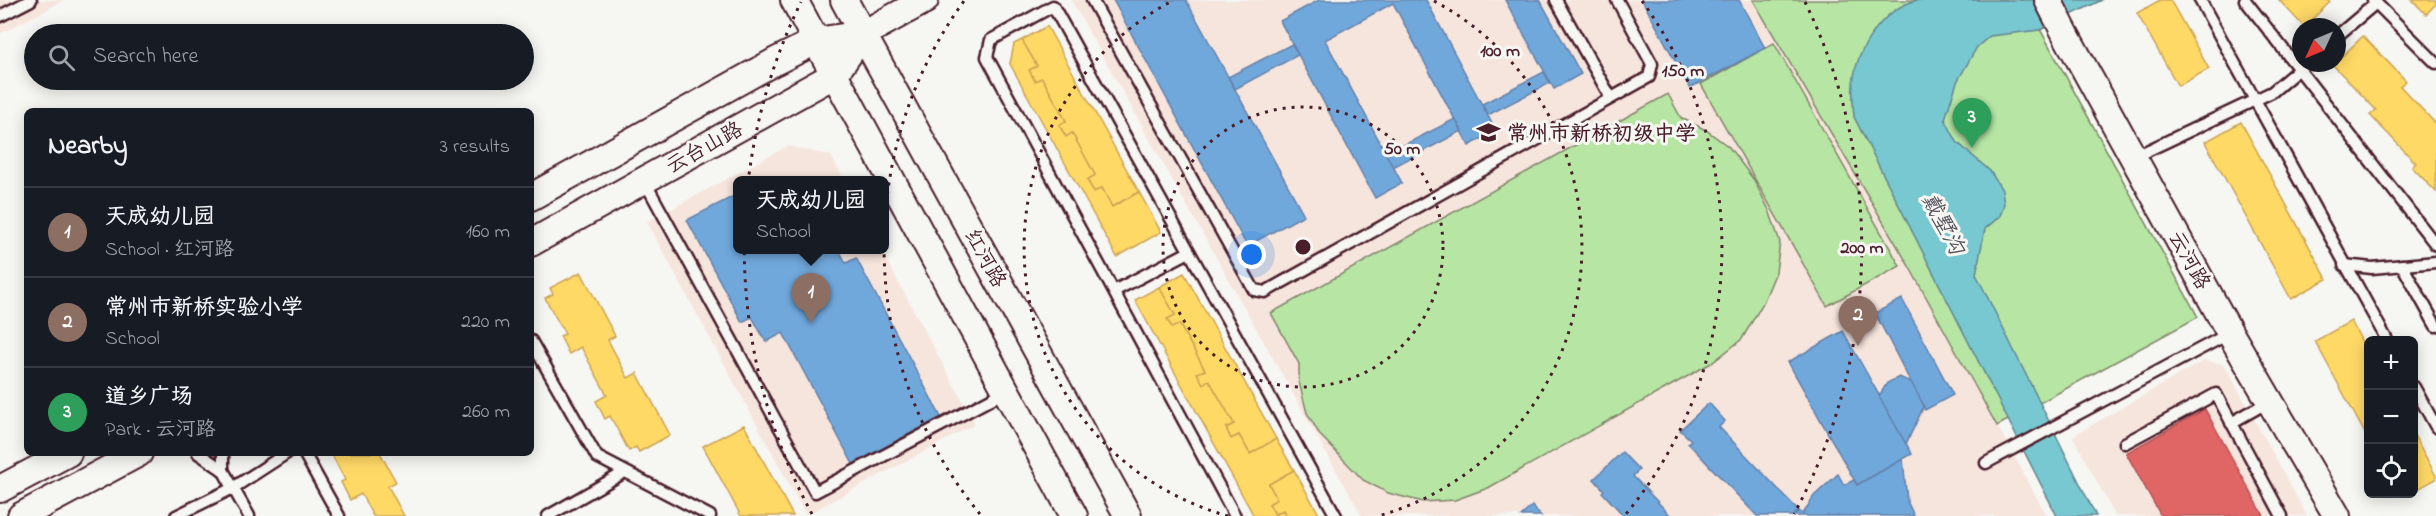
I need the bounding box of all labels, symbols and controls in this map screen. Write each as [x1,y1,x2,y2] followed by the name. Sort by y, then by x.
[2292,18,2346,72] north arrow
[24,24,534,90] search box
[1480,39,1520,65] text: 100 m
[45,41,78,74] icon: search
[93,41,198,73] text: Search here
[1662,59,1704,85] text: 150 m
[1952,98,1992,148] pin: 3
[661,115,749,182] street label: 云台山路
[1476,120,1502,146] school or university icon: 常州市新桥初级中学
[1507,120,1696,150] place label: 常州市新桥初级中学
[48,128,127,166] text: Nearby
[440,133,510,162] text: 3 results
[1384,137,1420,163] text: 50 m
[733,176,889,254] popup
[756,186,866,218] text: 天成幼儿园
[1912,188,1972,263] water label: 戴墅沟
[105,202,215,234] text: 天成幼儿园
[64,218,71,247] text: 1
[466,218,510,247] text: 160 m
[756,218,811,247] text: School
[956,224,1013,294] street label: 红河路
[2160,226,2217,296] street label: 云河路
[105,236,234,265] text: School · 红河路
[1840,236,1884,262] text: 200 m
[1293,237,1313,257] centre of rings
[1237,240,1266,269] your location
[792,274,830,323] pin: 1
[105,293,303,325] text: 常州市新桥实验小学
[1838,296,1878,346] pin: 2
[63,308,72,337] text: 2
[461,308,510,337] text: 220 m
[105,325,160,354] text: School
[2364,336,2418,498] map controls
[2364,336,2418,390] button: +
[105,382,193,414] text: 道乡广场
[2364,390,2418,444] button: −
[63,398,72,427] text: 3
[462,398,510,427] text: 260 m
[105,416,215,445] text: Park · 云河路
[2364,444,2418,498] button: locate

